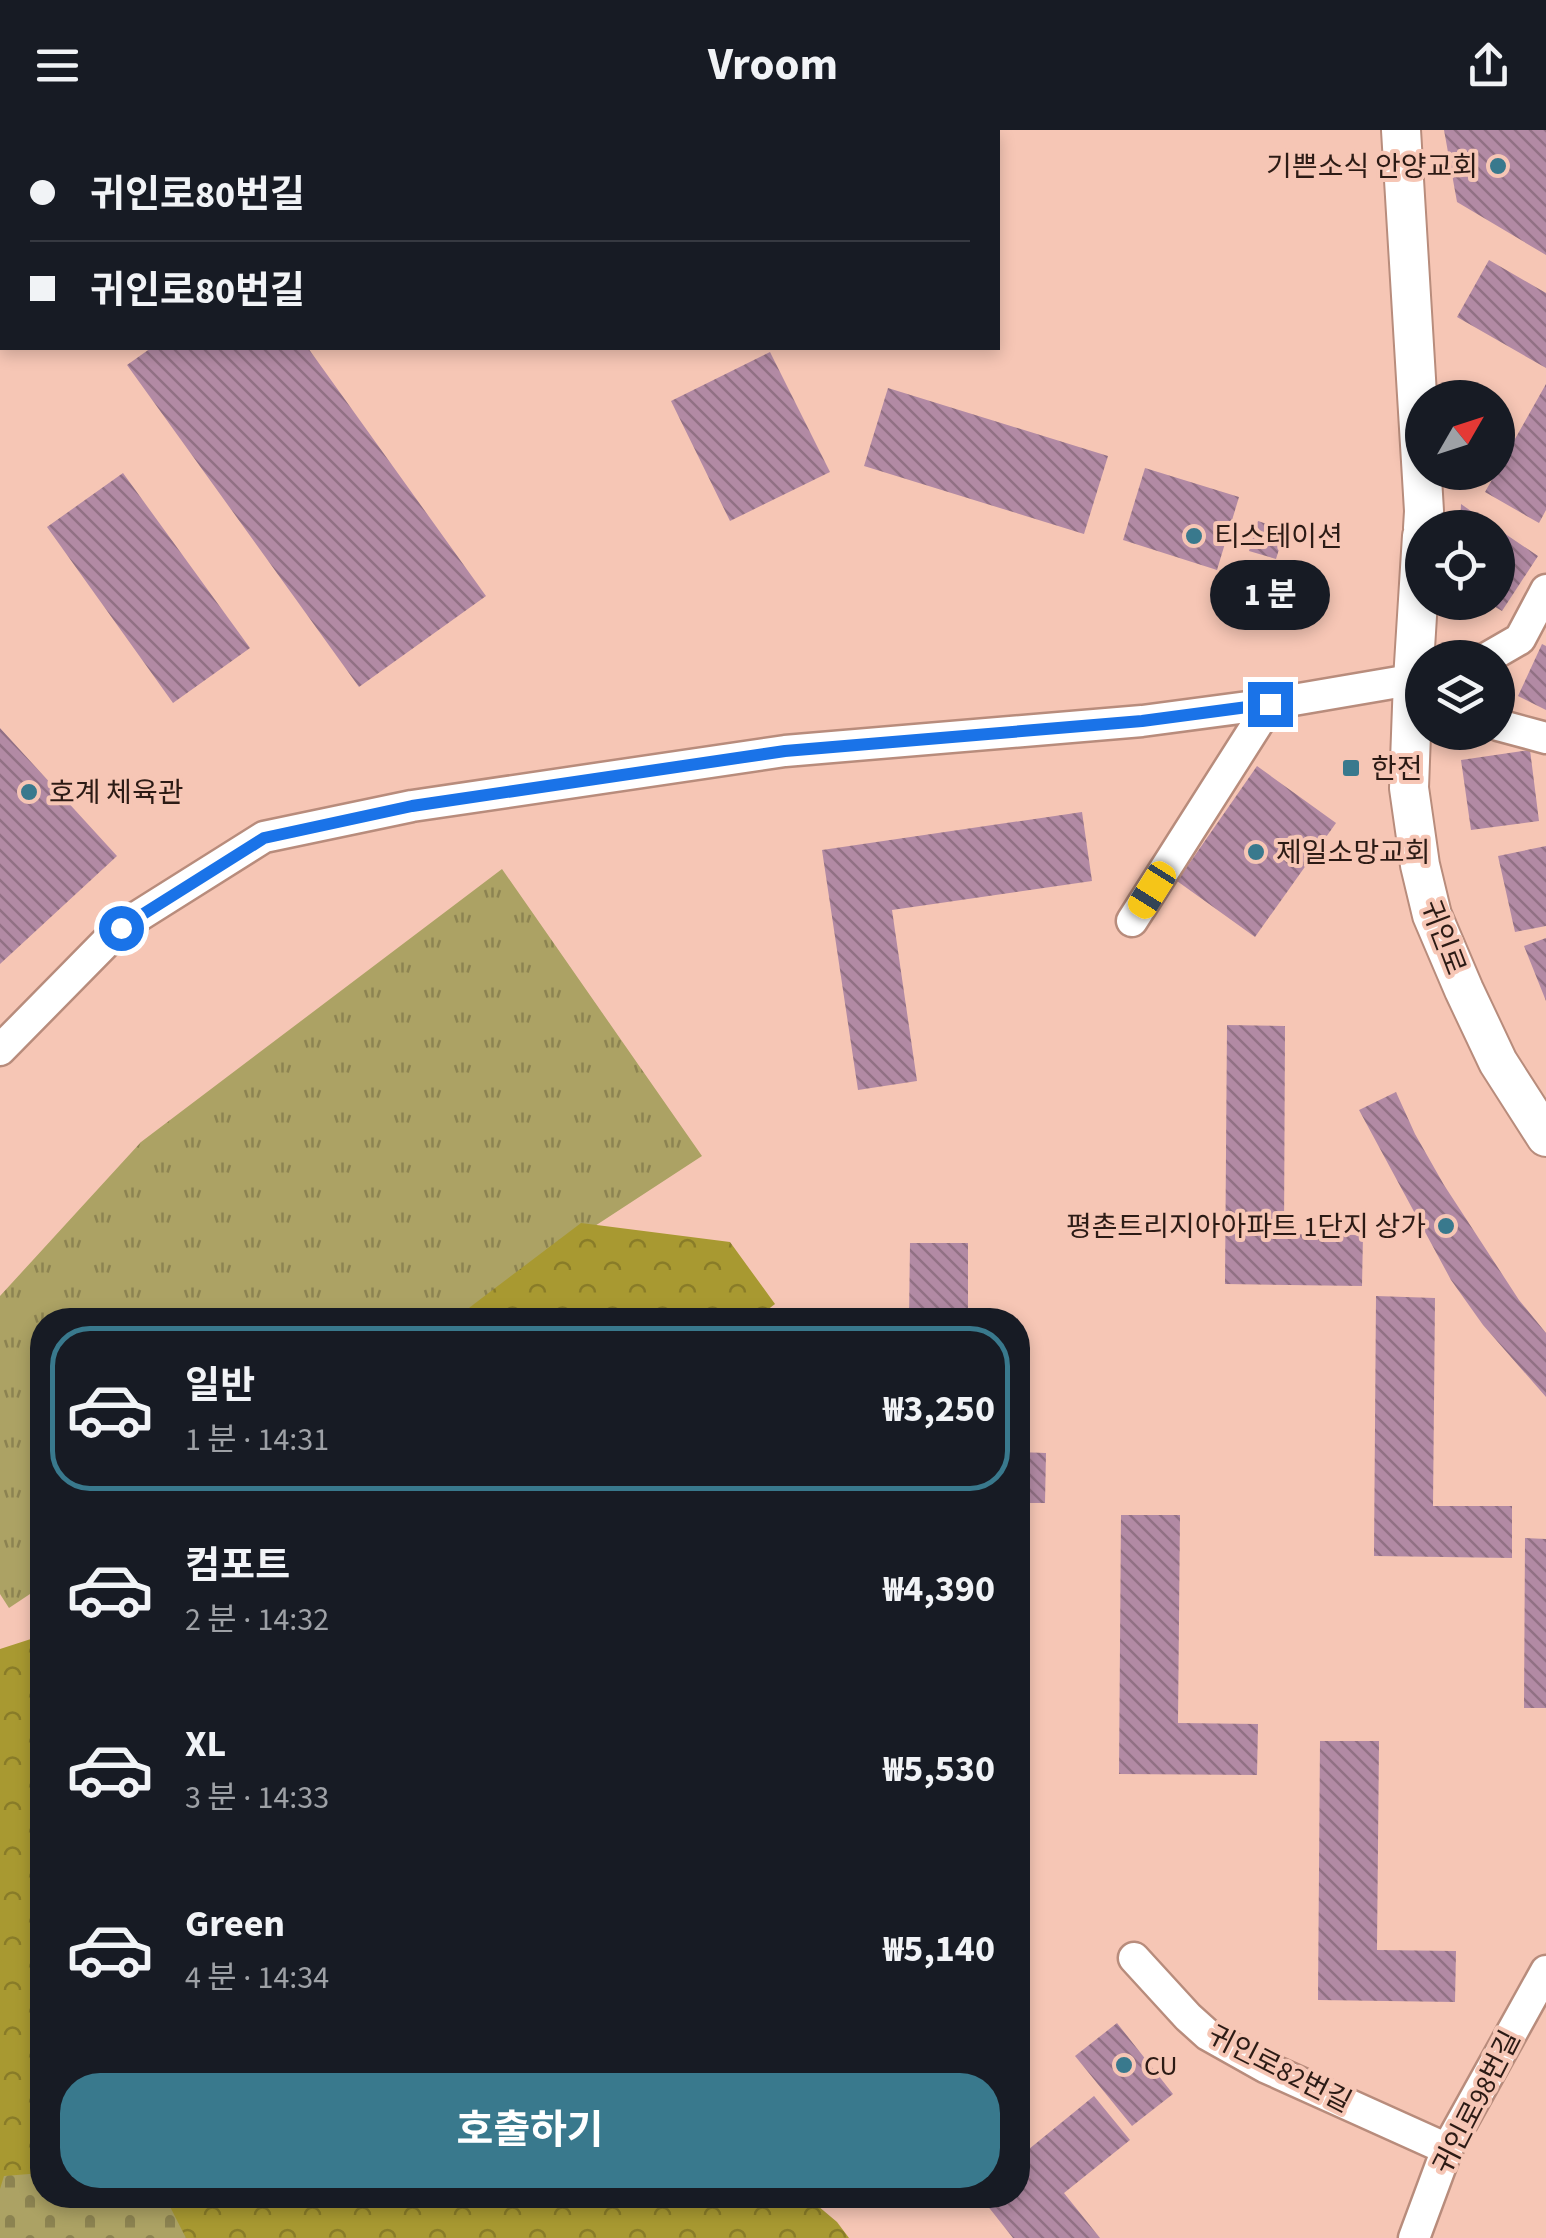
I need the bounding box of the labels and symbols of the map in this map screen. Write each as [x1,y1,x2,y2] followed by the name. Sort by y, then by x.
[1266,147,1478,187] place label: 기쁜소식 안양교회
[1487,155,1509,177] marker: 기쁜소식 안양교회
[1405,380,1515,490] north arrow
[1214,517,1343,557] place label: 티스테이션
[1183,525,1205,547] marker: 티스테이션
[1210,559,1330,629] callout: 1 분
[1248,682,1293,727] route end
[1371,749,1423,789] place label: 한전
[1340,757,1362,779] marker: 한전
[49,773,183,813] place label: 호계 체육관
[18,781,40,803] marker: 호계 체육관
[1276,833,1431,873] place label: 제일소망교회
[1245,841,1267,863] marker: 제일소망교회
[1123,857,1181,923] car
[1411,894,1476,981] street label: 귀인로
[99,906,144,951] route start
[1066,1207,1426,1247] place label: 평촌트리지아아파트 1단지 상가
[1435,1215,1457,1237] marker: 평촌트리지아아파트 1단지 상가
[1201,2016,1358,2122] street label: 귀인로82번길
[1424,2024,1530,2181] street label: 귀인로98번길
[1144,2046,1178,2086] place label: CU
[1113,2054,1135,2076] marker: CU

